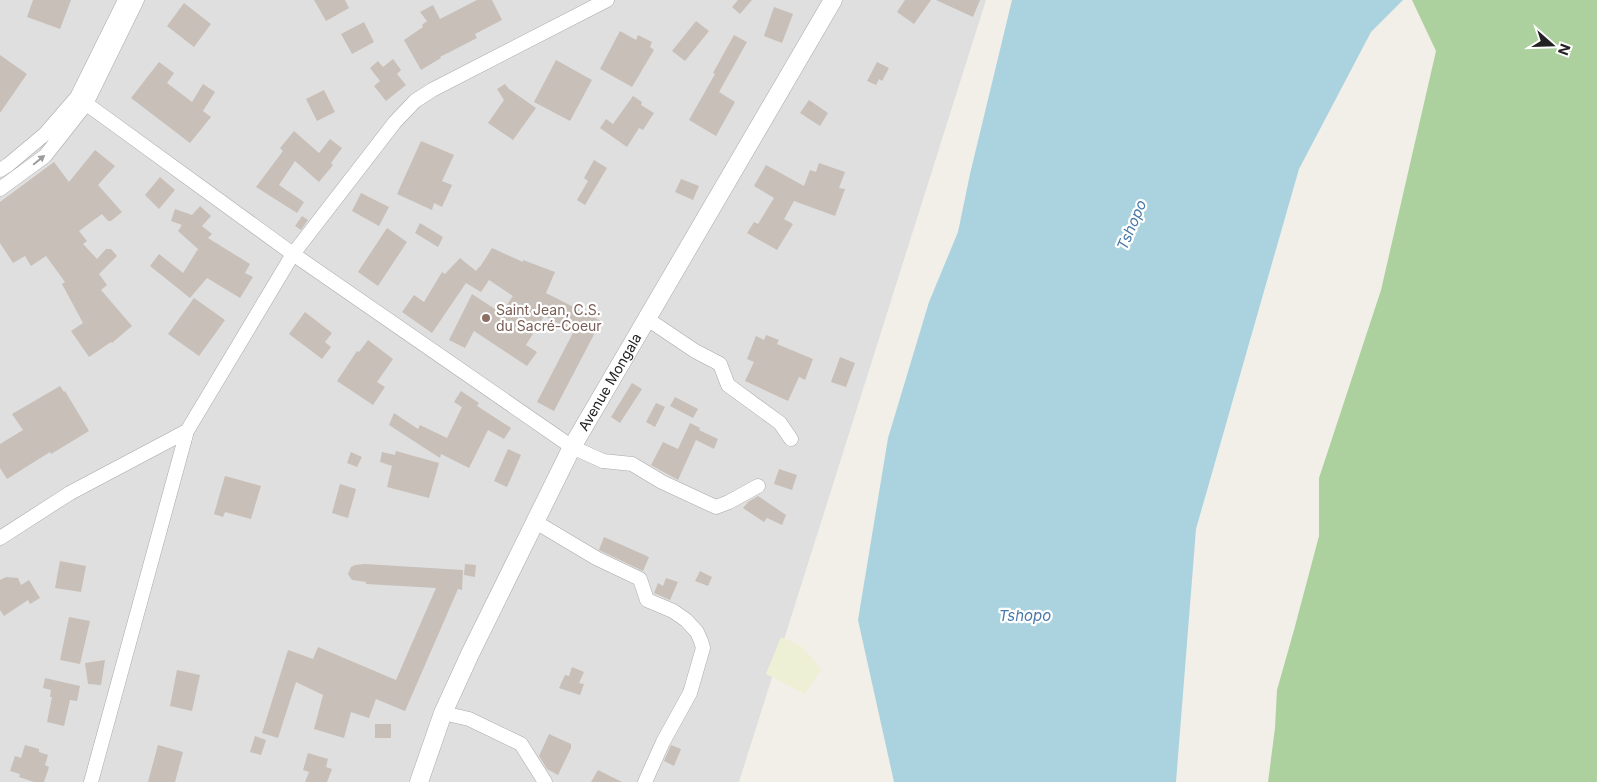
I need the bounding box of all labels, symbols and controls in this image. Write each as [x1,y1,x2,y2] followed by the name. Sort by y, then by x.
[1527,20,1577,70] north arrow
[1555,42,1574,58] text: N
[32,154,45,165] one-way arrow
[1113,197,1151,253] water label: Tshopo
[496,301,602,334] place label: Saint Jean, C.S. du Sacré-Coeur
[480,312,492,324] marker: Saint Jean, C.S. du Sacré-Coeur
[574,330,645,434] street label: Avenue Mongala
[999,606,1051,625] water label: Tshopo

